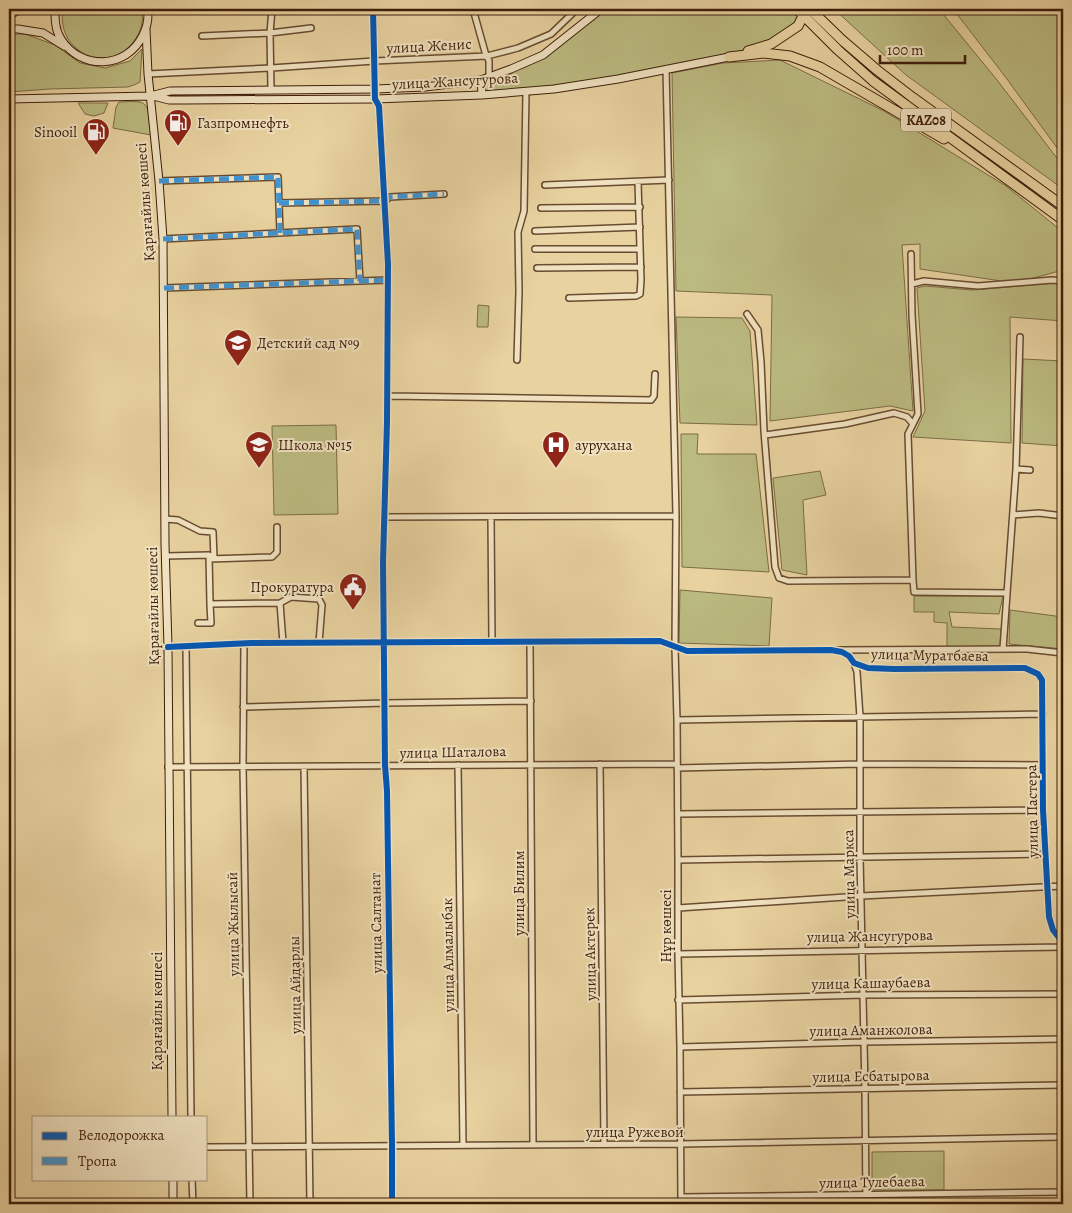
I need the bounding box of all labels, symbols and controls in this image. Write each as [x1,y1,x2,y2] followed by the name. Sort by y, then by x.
[880,32,964,64] scale bar
[385,34,472,58] street label: улица Женис
[887,40,924,60] text: 100 m
[390,68,519,94] street label: улица Жансугурова
[163,108,193,147] fuel station icon: Газпромнефть
[901,108,951,132] road number: KAZ08
[197,113,289,133] place label: Газпромнефть
[81,117,111,156] fuel station icon: Sinooil
[34,122,77,142] place label: Sinooil
[131,142,159,262] street label: Қарағайлы көшесі
[223,328,253,367] school or university icon: Детский сад №9
[257,333,360,353] place label: Детский сад №9
[244,430,274,469] school or university icon: Школа №15
[541,430,571,469] hospital icon: аурухана
[278,435,352,455] place label: Школа №15
[575,435,633,455] place label: аурухана
[142,546,164,666] street label: Қарағайлы көшесі
[338,572,368,611] public building icon: Прокуратура
[250,577,334,597] place label: Прокуратура
[870,644,989,666] street label: улица Муратбаева
[399,741,507,763] street label: улица Шаталова
[1021,764,1043,859] street label: улица Пастера
[838,829,860,920] street label: улица Маркса
[509,850,529,937] street label: улица Билим
[222,871,244,977] street label: улица Жылысай
[365,872,387,975] street label: улица Салтанат
[656,889,676,963] street label: Нұр көшесі
[437,897,459,1013] street label: улица Алмалыбак
[579,907,601,1002] street label: улица Актерек
[806,925,933,947] street label: улица Жансугурова
[284,936,306,1035] street label: улица Айдарлы
[147,952,167,1070] street label: Қарағайлы көшесі
[810,972,931,994] street label: улица Кашаубаева
[808,1019,933,1041] street label: улица Аманжолова
[811,1065,930,1087] street label: улица Есбатырова
[32,1116,208,1180] legend
[585,1122,684,1142] street label: улица Ружевой
[78,1125,165,1145] text: Велодорожка
[78,1151,117,1171] text: Тропа
[818,1171,925,1193] street label: улица Тулебаева

